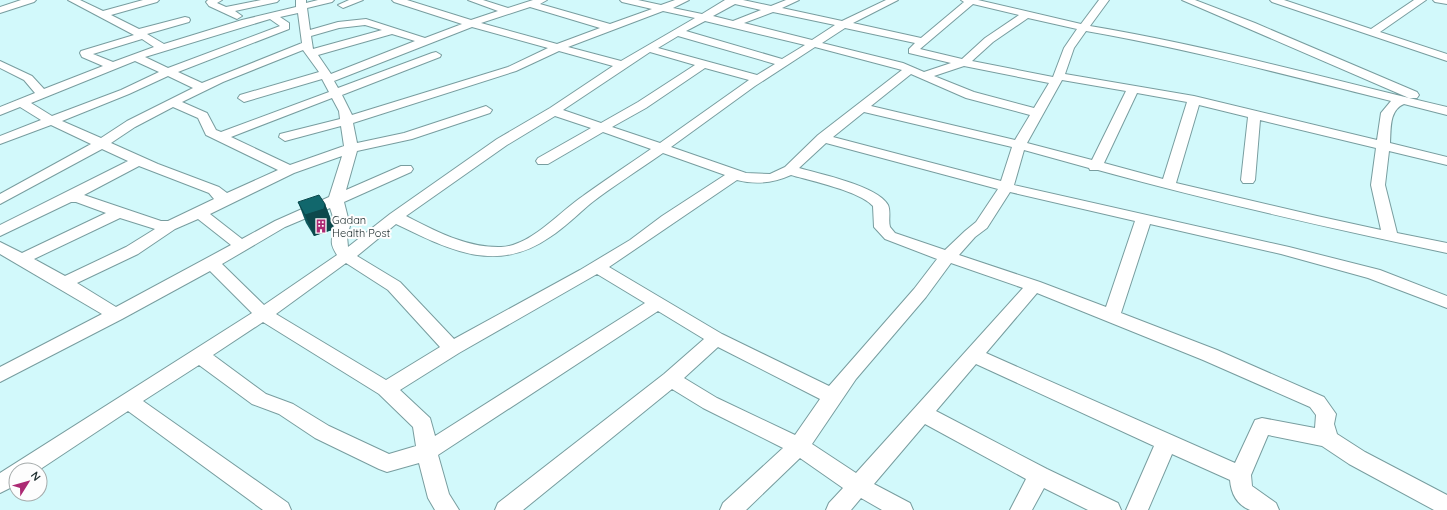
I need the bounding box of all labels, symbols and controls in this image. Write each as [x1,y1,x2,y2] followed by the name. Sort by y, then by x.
[332,213,391,240] place label: Gadan Health Post
[313,218,329,234] building icon: Gadan Health Post
[8,462,48,502] north arrow
[28,469,44,483] text: N

